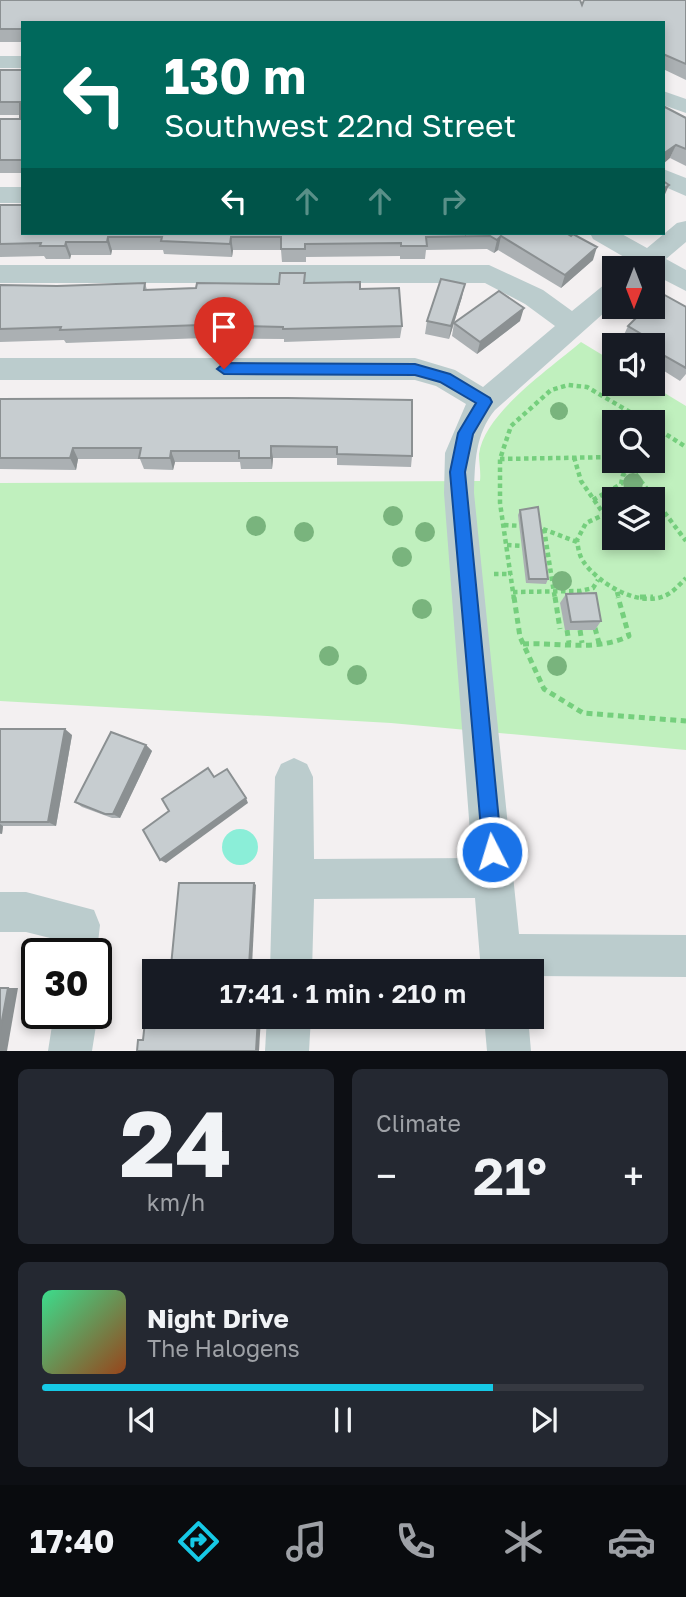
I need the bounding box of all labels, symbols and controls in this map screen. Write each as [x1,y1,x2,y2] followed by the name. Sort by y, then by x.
[164,46,306,105] text: 130 m
[49,49,140,140] icon: left
[164,106,516,144] text: Southwest 22nd Street
[215,182,253,220] icon: left
[288,182,326,220] icon: ahead
[361,182,399,220] icon: ahead
[434,182,472,220] icon: right
[602,256,665,318] north arrow
[602,256,665,550] map controls
[194,297,254,369] pin
[205,308,243,346] icon: arrive
[602,333,665,396] button: sound
[602,410,665,473] button: search
[602,487,665,550] button: layers
[455,815,529,889] position arrow
[21,938,112,1029] speed limit sign: 30
[220,978,466,1009] text: 17:41 · 1 min · 210 m
[120,1088,232,1197] text: 24
[376,1109,461,1137] text: Climate
[473,1144,547,1206] text: 21°
[376,1153,397,1198] text: −
[623,1153,644,1198] text: +
[147,1188,205,1216] text: km/h
[147,1303,289,1334] text: Night Drive
[147,1334,300,1362] text: The Halogens
[123,1401,161,1439] icon: previous
[324,1401,362,1439] icon: pause
[525,1401,563,1439] icon: next
[174,1517,223,1566] icon: directions
[282,1517,331,1566] icon: music
[391,1517,440,1566] icon: phone
[499,1517,548,1566] icon: climate
[607,1517,656,1566] icon: car
[30,1522,115,1560] text: 17:40

